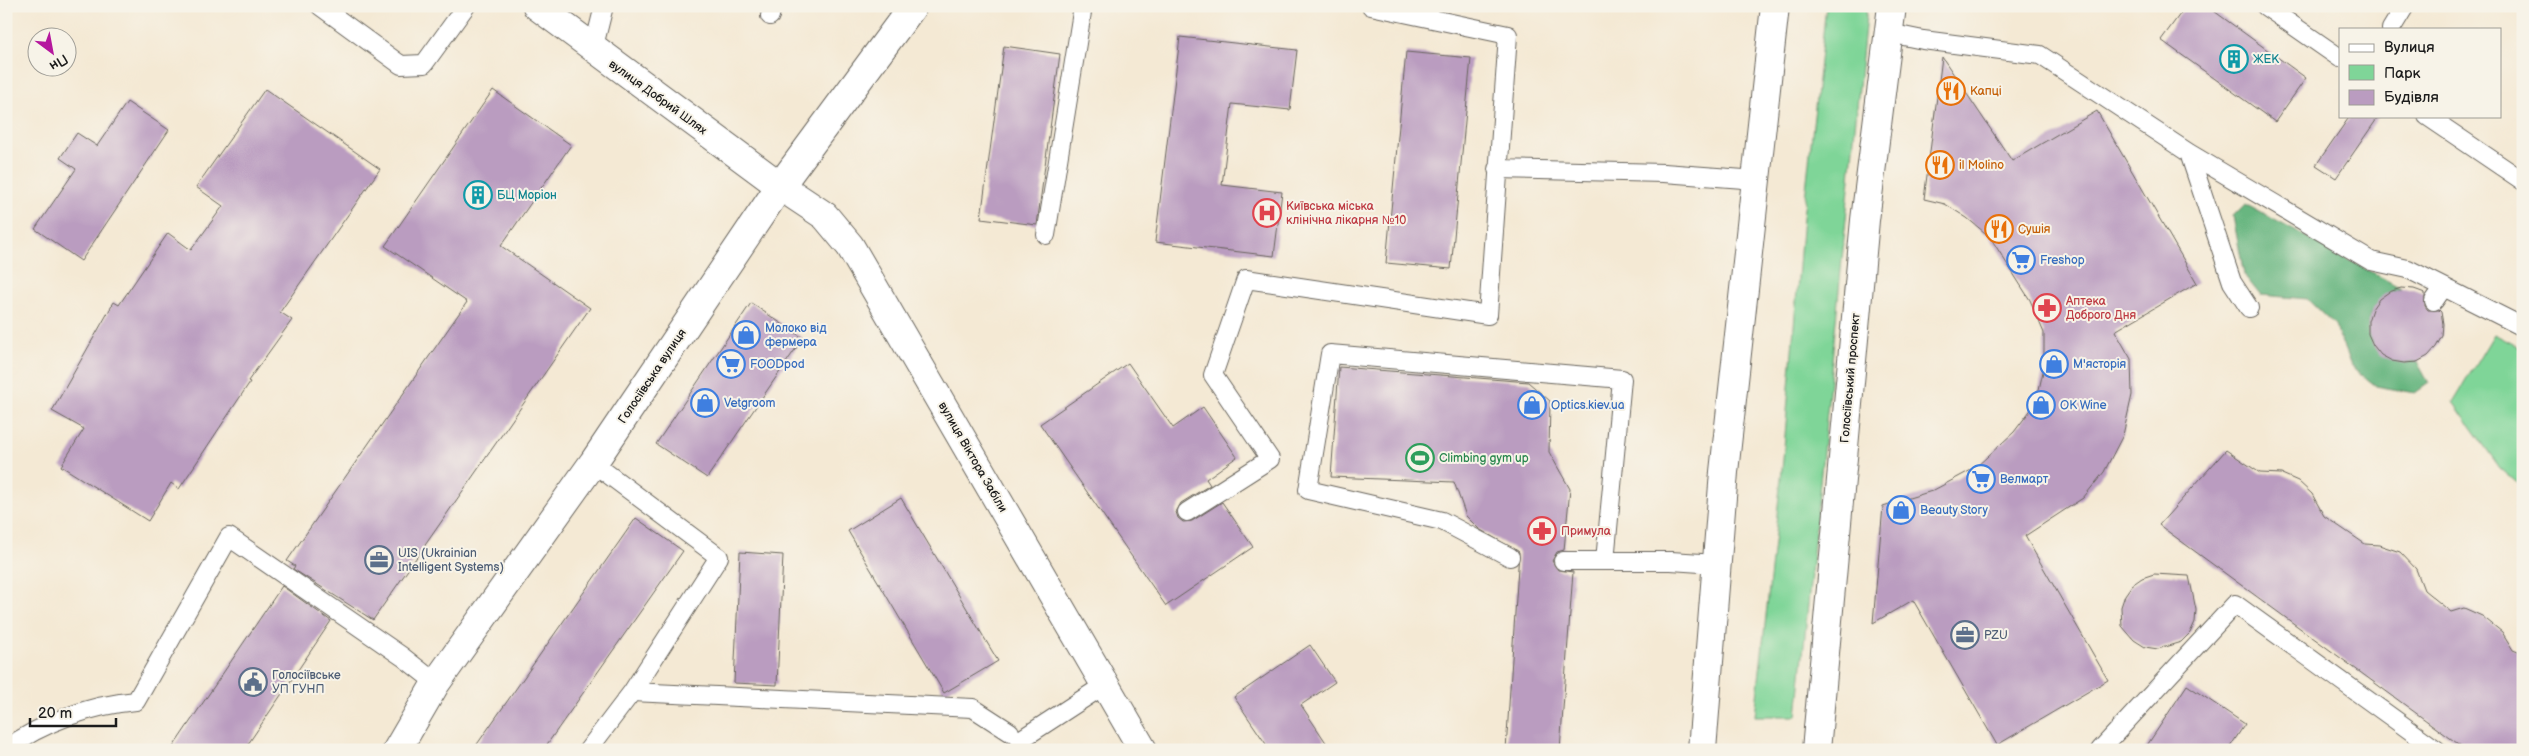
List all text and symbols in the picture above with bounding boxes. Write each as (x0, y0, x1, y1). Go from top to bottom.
north arrow (28, 28, 78, 78)
legend (2339, 28, 2502, 118)
text: Вулиця (2384, 38, 2435, 57)
building icon: ЖЕК (2219, 44, 2249, 74)
text: Пн (46, 50, 71, 75)
place label: ЖЕК (2253, 52, 2279, 67)
street label: вулиця Добрий Шлях (606, 57, 710, 138)
text: Парк (2384, 64, 2421, 83)
restaurant icon: Капці (1936, 76, 1966, 106)
place label: Капці (1970, 84, 2002, 99)
text: Будівля (2384, 88, 2439, 107)
restaurant icon: il Molino (1925, 150, 1955, 180)
place label: il Molino (1959, 158, 2004, 173)
building icon: БЦ Моріон (463, 180, 493, 210)
place label: БЦ Моріон (497, 188, 557, 203)
hospital icon: Київська міська клінічна лікарня №10 (1252, 198, 1282, 228)
place label: Київська міська клінічна лікарня №10 (1286, 199, 1406, 228)
restaurant icon: Сушія (1984, 214, 2014, 244)
place label: Сушія (2018, 222, 2051, 237)
supermarket icon: Freshop (2006, 245, 2036, 275)
place label: Freshop (2040, 253, 2085, 268)
pharmacy icon: Аптека Доброго Дня (2032, 293, 2062, 323)
place label: Аптека Доброго Дня (2065, 294, 2137, 323)
street label: Голосіївський проспект (1837, 312, 1864, 444)
shop icon: Молоко від фермера (731, 320, 761, 350)
place label: Молоко від фермера (765, 321, 827, 350)
street label: Голосіївська вулиця (615, 326, 690, 427)
supermarket icon: FOODpod (716, 349, 746, 379)
shop icon: М'ясторія (2039, 349, 2069, 379)
place label: FOODpod (750, 357, 805, 372)
place label: М'ясторія (2073, 357, 2127, 372)
shop icon: Vetgroom (690, 388, 720, 418)
shop icon: Optics.kiev.ua (1517, 390, 1547, 420)
shop icon: OK Wine (2026, 390, 2056, 420)
place label: Vetgroom (724, 396, 776, 411)
place label: Optics.kiev.ua (1551, 398, 1625, 413)
place label: OK Wine (2060, 398, 2107, 413)
street label: вулиця Віктора Забіли (935, 399, 1010, 515)
sports icon: Climbing gym up (1405, 443, 1435, 473)
place label: Climbing gym up (1439, 451, 1529, 466)
supermarket icon: Велмарт (1966, 464, 1996, 494)
place label: Велмарт (2000, 472, 2049, 487)
shop icon: Beauty Story (1886, 495, 1916, 525)
place label: Beauty Story (1920, 503, 1988, 518)
pharmacy icon: Примула (1527, 516, 1557, 546)
place label: Примула (1561, 524, 1611, 539)
office icon: UIS (Ukrainian Intelligent Systems) (364, 545, 394, 575)
place label: UIS (Ukrainian Intelligent Systems) (398, 546, 504, 575)
office icon: PZU (1950, 620, 1980, 650)
place label: PZU (1984, 628, 2008, 643)
public building icon: Голосіївське УП ГУНП (238, 667, 268, 697)
place label: Голосіївське УП ГУНП (272, 668, 341, 697)
scale bar (30, 696, 116, 728)
text: 20 m (38, 704, 72, 723)

